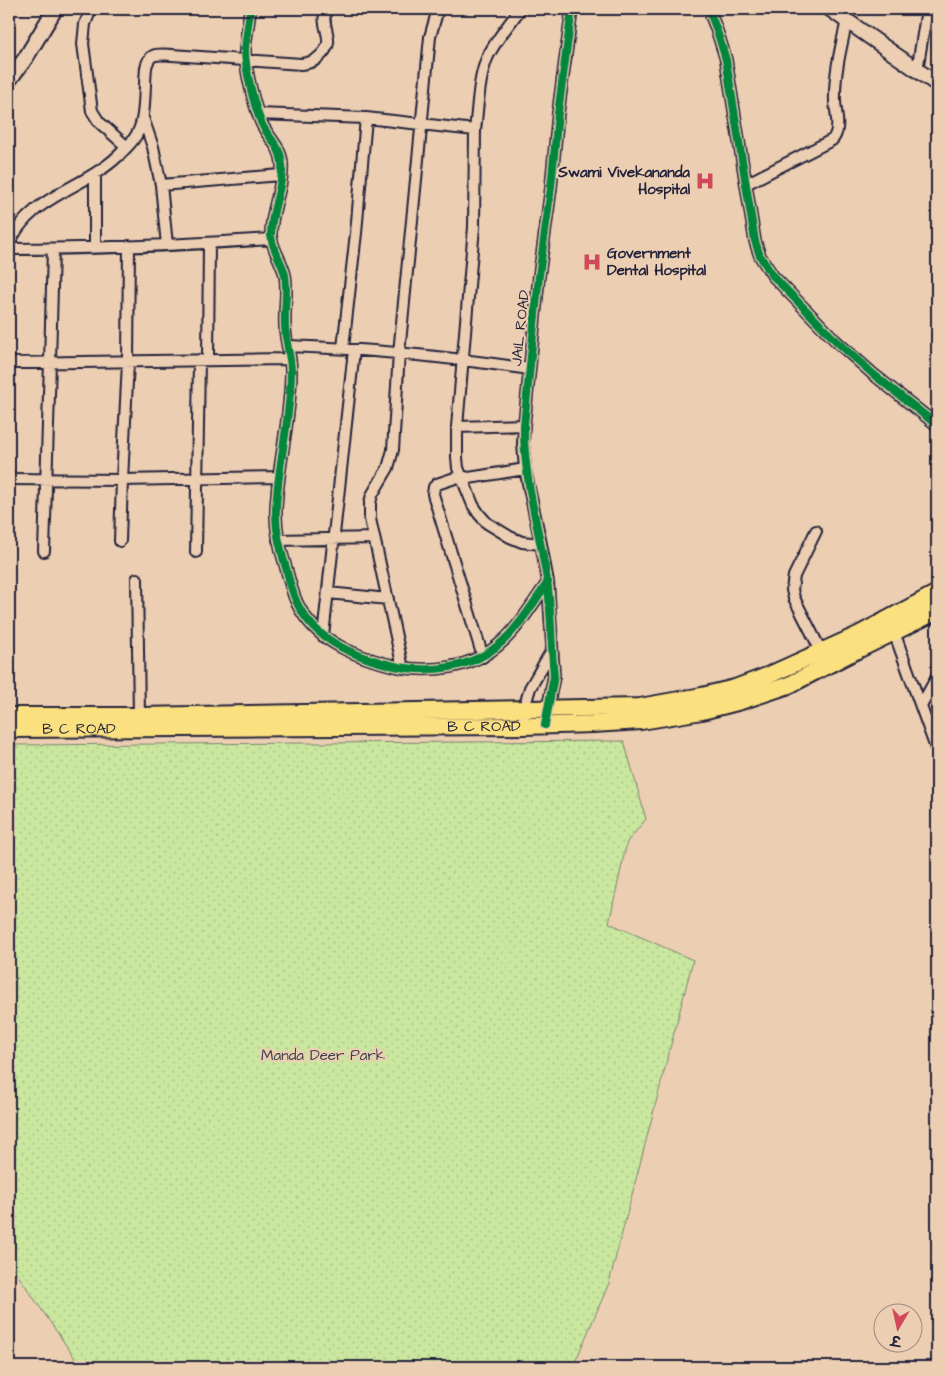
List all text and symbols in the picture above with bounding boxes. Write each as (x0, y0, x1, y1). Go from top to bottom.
place label: Swami Vivekananda Hospital (557, 162, 691, 200)
hospital icon: Swami Vivekananda Hospital (694, 170, 716, 192)
place label: Government Dental Hospital (607, 243, 707, 281)
hospital icon: Government Dental Hospital (581, 251, 603, 273)
street label: JAIL ROAD (506, 289, 535, 367)
street label: B C ROAD (447, 716, 521, 737)
street label: B C ROAD (42, 718, 116, 740)
park label: Manda Deer Park (261, 1045, 385, 1066)
north arrow (874, 1304, 924, 1354)
text: उ (888, 1329, 904, 1351)

